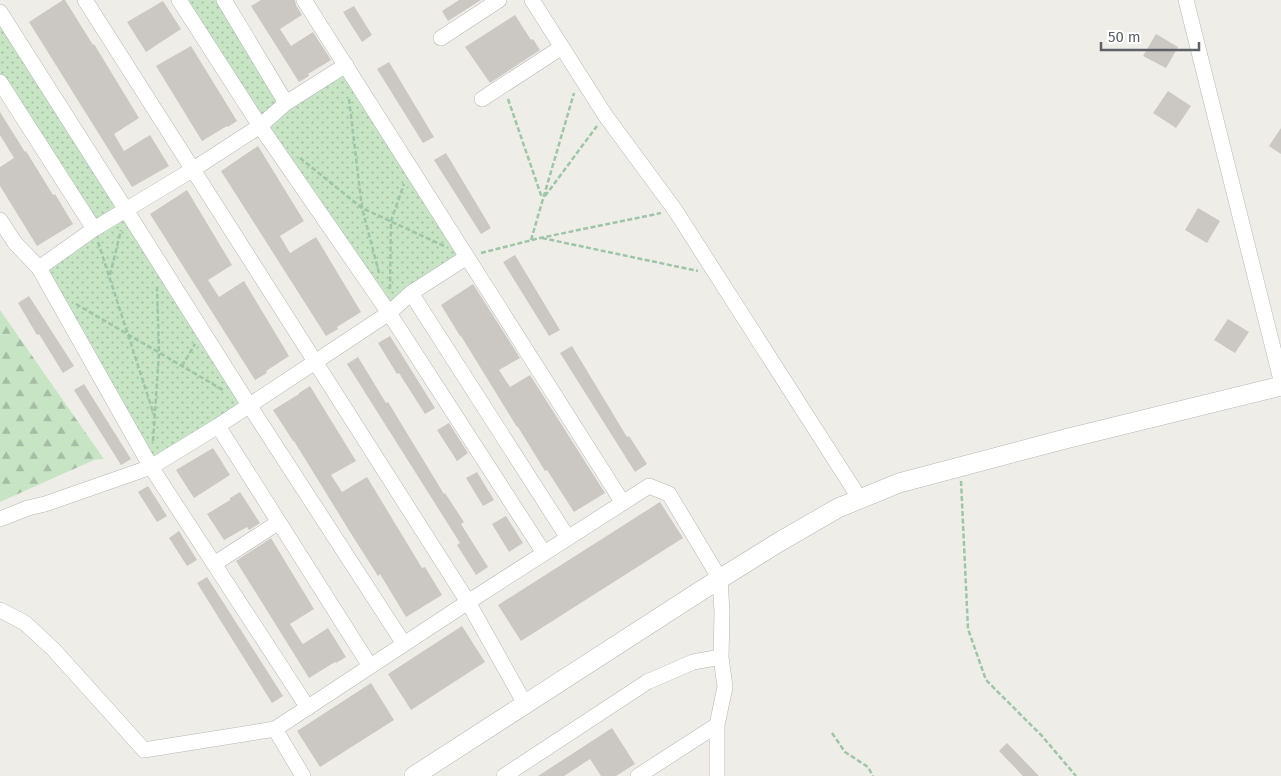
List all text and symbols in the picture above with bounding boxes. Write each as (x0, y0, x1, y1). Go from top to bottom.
scale bar (1101, 20, 1198, 52)
text: 50 m (1108, 28, 1141, 46)

